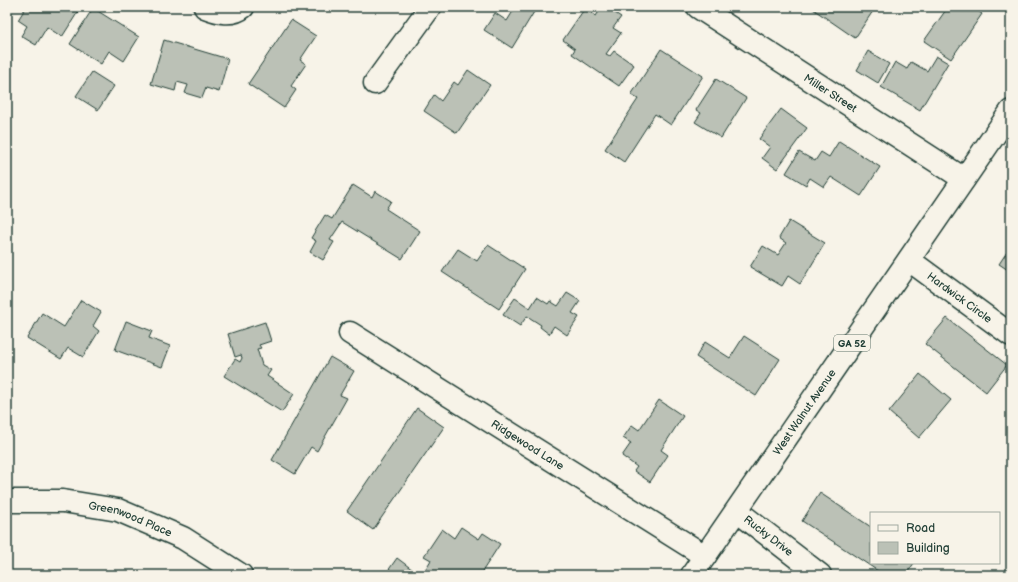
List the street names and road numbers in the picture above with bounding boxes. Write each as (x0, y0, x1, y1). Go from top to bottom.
street label: Miller Street (801, 71, 860, 115)
street label: Hardwick Circle (925, 270, 995, 326)
road number: GA 52 (834, 335, 870, 351)
street label: West Walnut Avenue (771, 366, 839, 457)
street label: Ridgewood Lane (489, 417, 567, 473)
street label: Greenwood Place (87, 499, 174, 540)
street label: Rucky Drive (741, 513, 796, 559)

